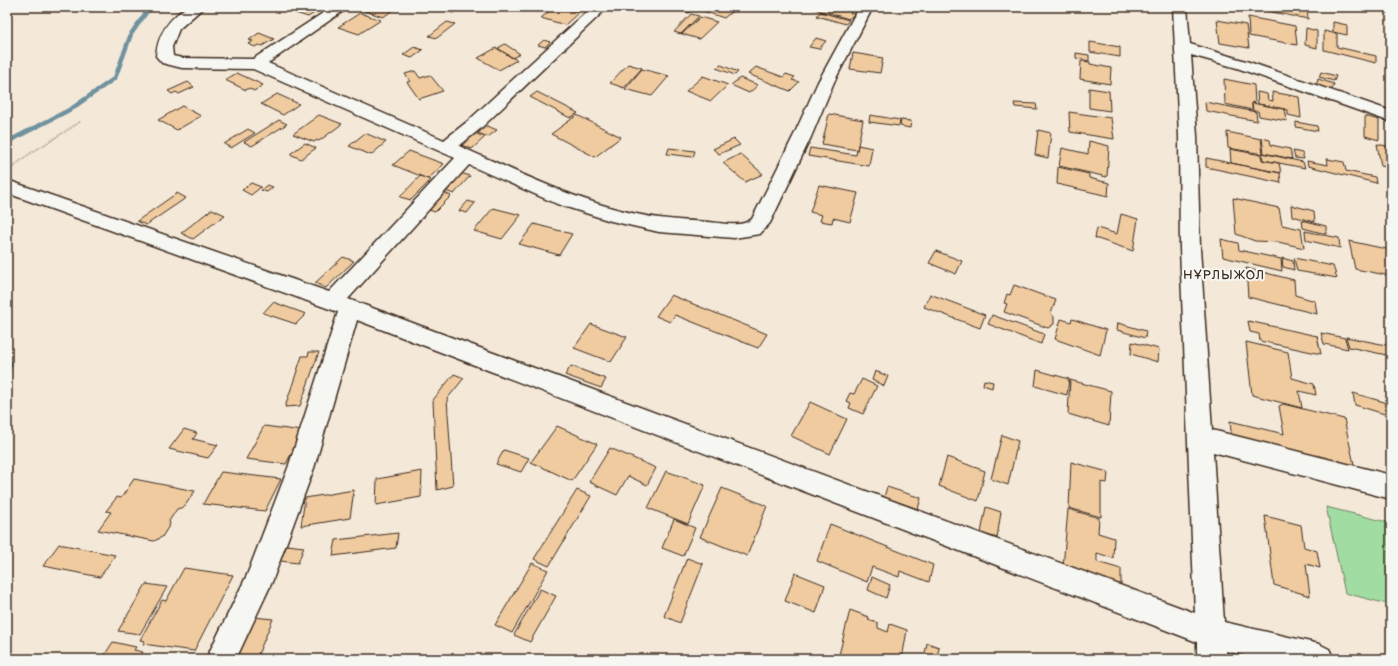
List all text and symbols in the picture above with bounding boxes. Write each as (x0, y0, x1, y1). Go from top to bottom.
district label: НҰРЛЫЖОЛ (1183, 267, 1265, 283)

